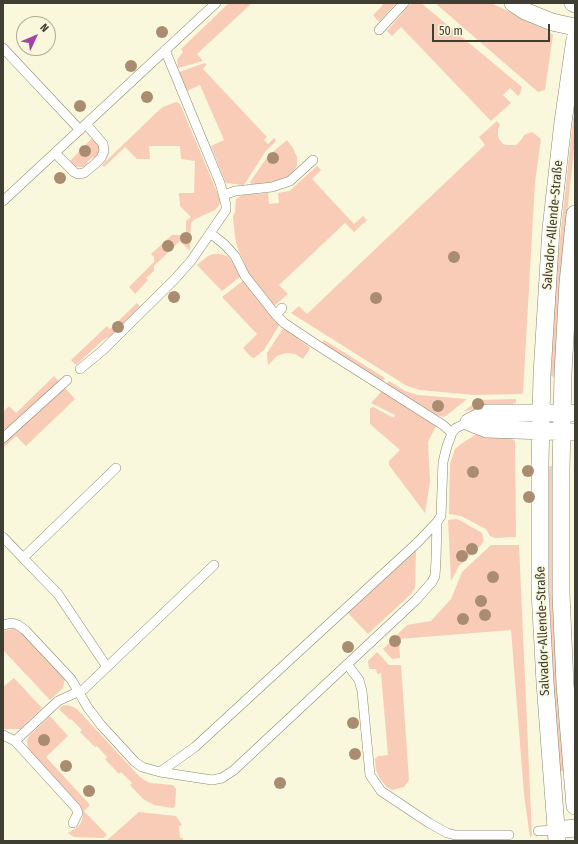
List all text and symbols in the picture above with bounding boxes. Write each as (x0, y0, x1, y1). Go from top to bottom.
north arrow (16, 16, 56, 56)
scale bar (434, 16, 552, 42)
text: N (37, 21, 51, 35)
text: 50 m (439, 24, 463, 38)
street label: Salvador-Allende-Straße (540, 160, 566, 290)
street label: Salvador-Allende-Straße (533, 566, 553, 696)

